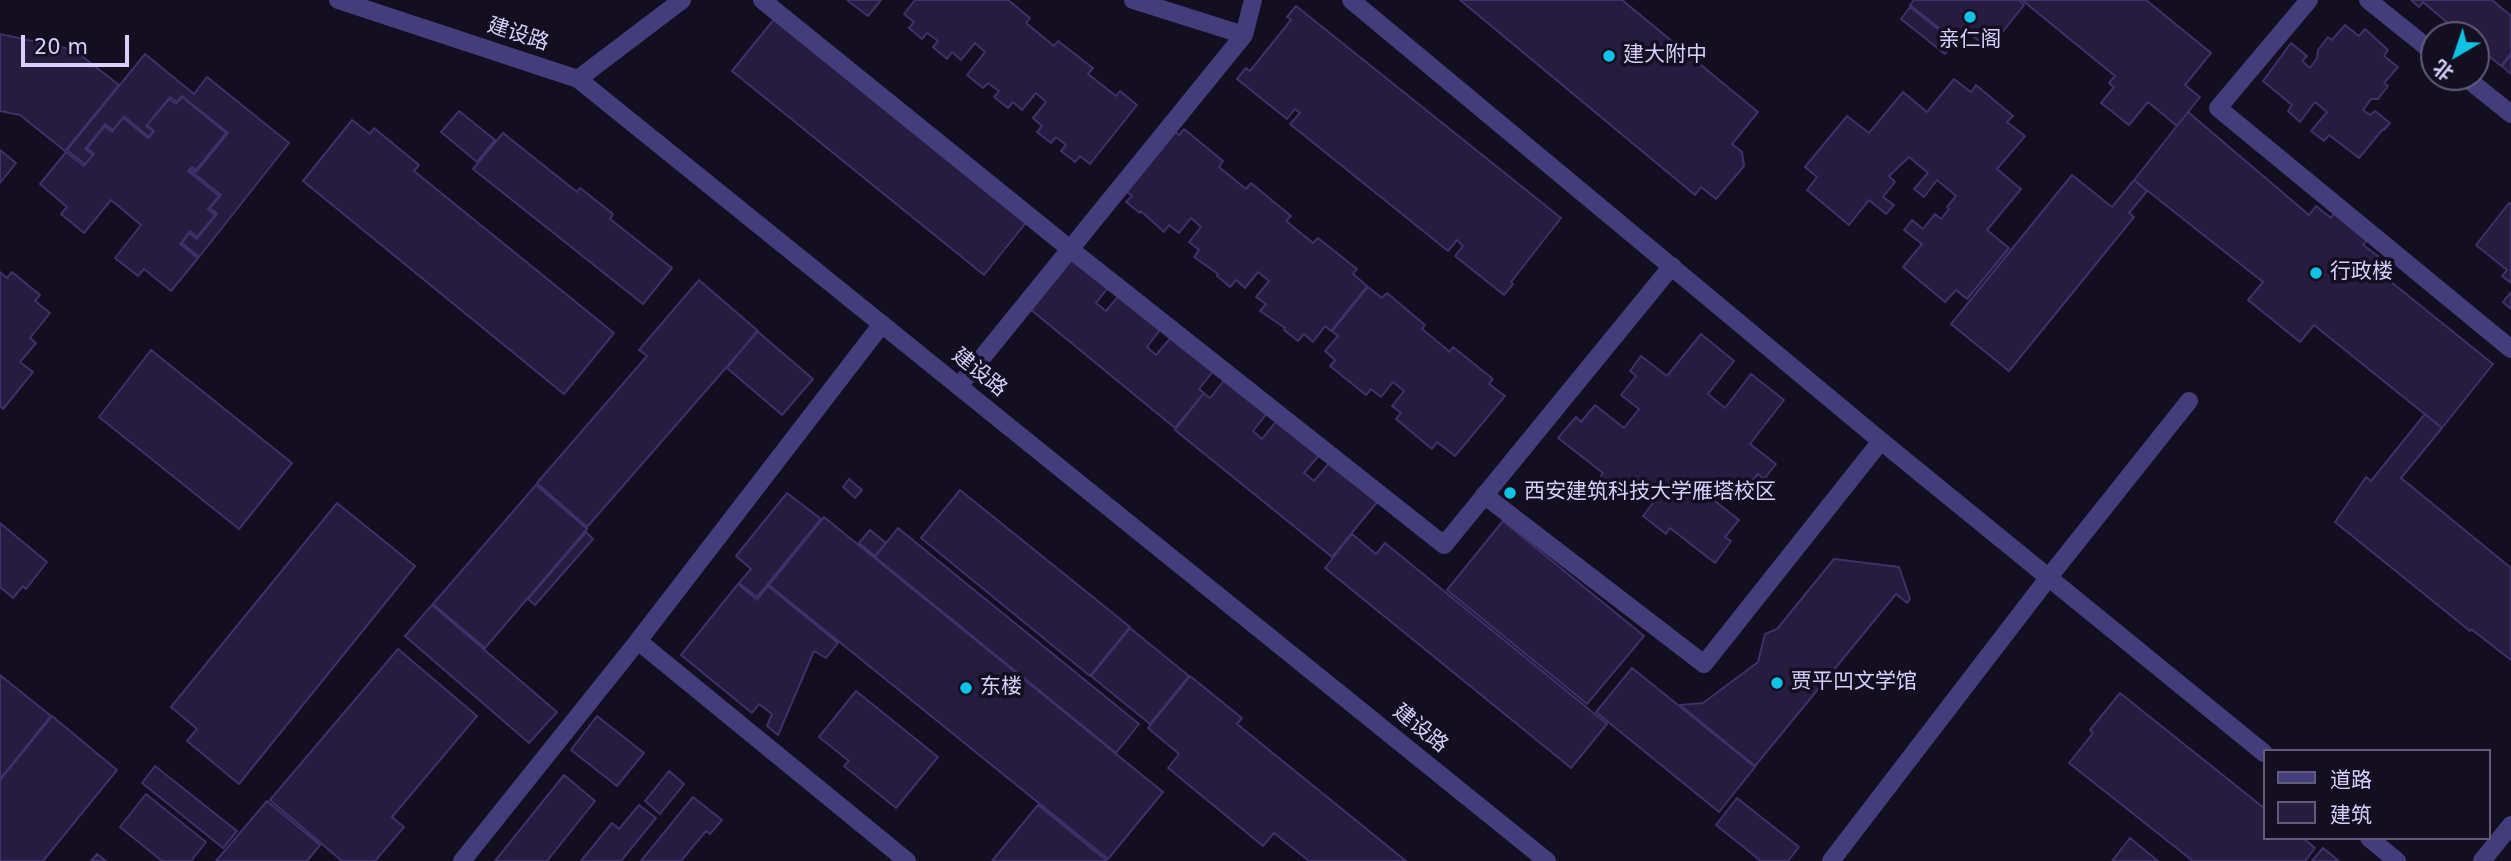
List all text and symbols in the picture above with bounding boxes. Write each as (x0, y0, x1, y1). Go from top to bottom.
marker: 亲仁阁 (1962, 9, 1978, 25)
street label: 建设路 (484, 13, 552, 57)
scale bar (24, 21, 133, 65)
north arrow (2420, 21, 2490, 91)
place label: 亲仁阁 (1939, 28, 2001, 54)
text: 20 m (34, 35, 88, 59)
place label: 建大附中 (1623, 43, 1707, 69)
marker: 建大附中 (1601, 48, 1617, 64)
text: 北 (2429, 56, 2457, 85)
place label: 行政楼 (2330, 260, 2393, 286)
marker: 行政楼 (2308, 265, 2324, 281)
street label: 建设路 (947, 343, 1011, 403)
place label: 西安建筑科技大学雁塔校区 (1524, 480, 1776, 506)
marker: 西安建筑科技大学雁塔校区 (1502, 485, 1518, 501)
place label: 贾平凹文学馆 (1791, 670, 1917, 696)
place label: 东楼 (980, 675, 1022, 701)
marker: 贾平凹文学馆 (1769, 675, 1785, 691)
marker: 东楼 (958, 680, 974, 696)
street label: 建设路 (1388, 699, 1452, 759)
legend (2262, 749, 2490, 840)
text: 道路 (2330, 768, 2372, 792)
text: 建筑 (2330, 803, 2372, 827)

